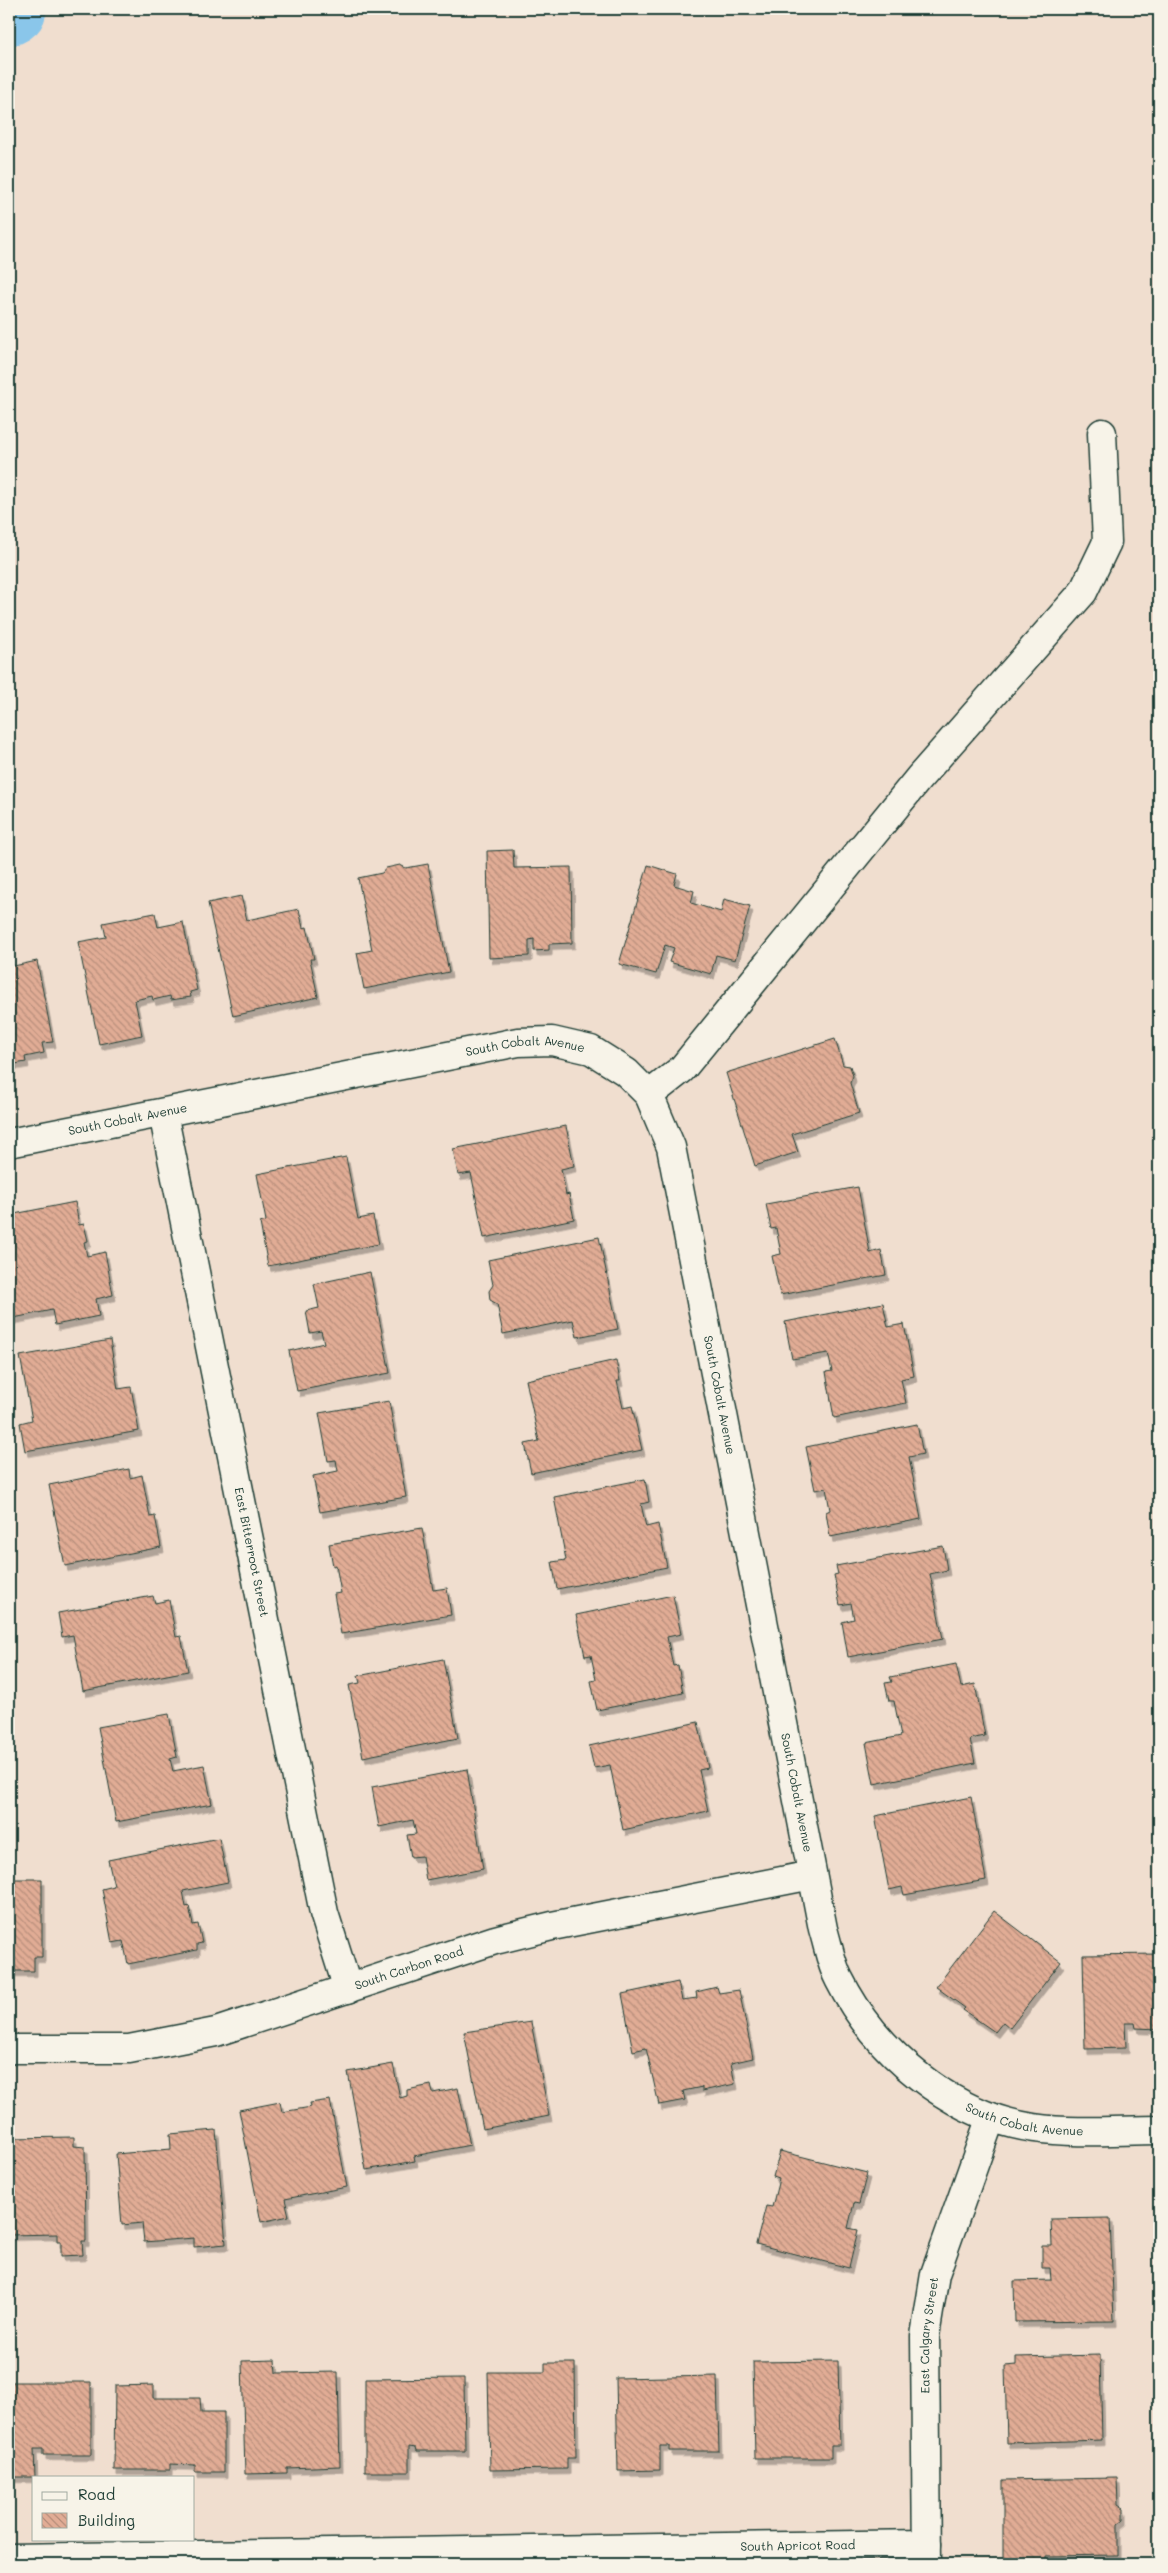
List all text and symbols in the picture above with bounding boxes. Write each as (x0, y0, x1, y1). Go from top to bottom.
street label: South Cobalt Avenue (464, 1032, 587, 1059)
street label: South Cobalt Avenue (67, 1099, 188, 1138)
street label: South Cobalt Avenue (701, 1334, 740, 1456)
street label: East Bitterroot Street (231, 1486, 273, 1618)
street label: South Cobalt Avenue (778, 1732, 817, 1853)
street label: South Carbon Road (352, 1942, 466, 1993)
street label: South Cobalt Avenue (963, 2098, 1084, 2138)
street label: East Calgary Street (916, 2276, 941, 2394)
legend (32, 2476, 195, 2540)
text: Road (78, 2484, 115, 2504)
text: Building (78, 2510, 135, 2530)
street label: South Apricot Road (740, 2536, 856, 2554)

